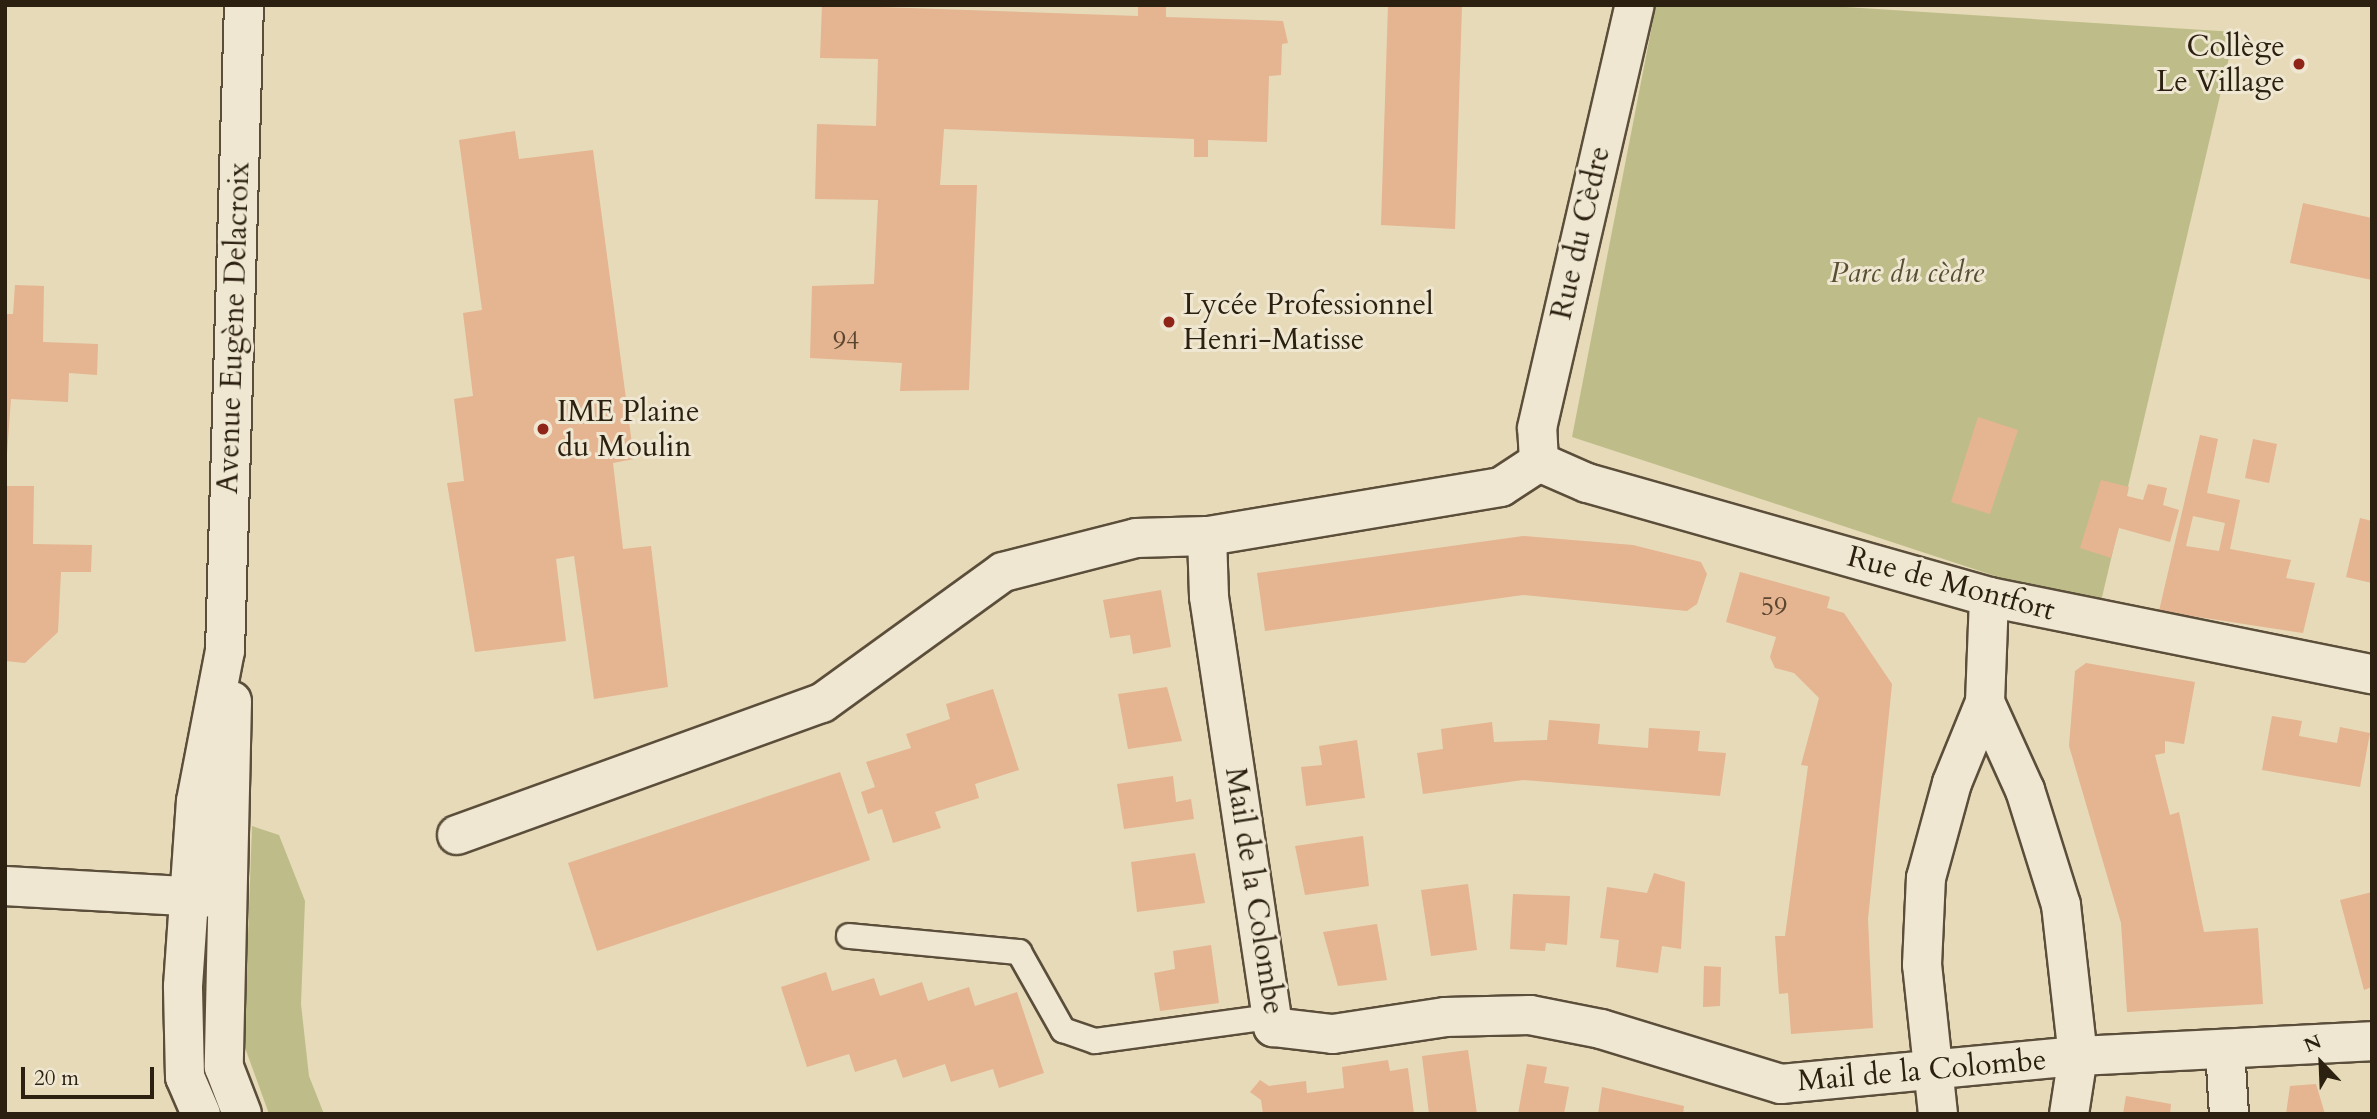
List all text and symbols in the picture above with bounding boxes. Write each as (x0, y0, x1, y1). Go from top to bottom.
place label: Collège Le Village (2156, 29, 2285, 100)
marker: Collège Le Village (2291, 56, 2307, 72)
street label: Rue du Cèdre (1544, 143, 1618, 323)
street label: Avenue Eugène Delacroix (210, 161, 258, 495)
park label: Parc du cèdre (1830, 255, 1984, 291)
place label: Lycée Professionnel Henri-Matisse (1183, 287, 1434, 358)
marker: Lycée Professionnel Henri-Matisse (1161, 314, 1177, 330)
house number: 94 (833, 325, 859, 357)
place label: IME Plaine du Moulin (557, 394, 700, 464)
marker: IME Plaine du Moulin (535, 421, 551, 437)
street label: Rue de Montfort (1843, 539, 2059, 629)
house number: 59 (1761, 591, 1787, 623)
street label: Mail de la Colombe (1217, 765, 1291, 1017)
north arrow (2286, 1028, 2356, 1098)
text: N (2300, 1028, 2325, 1059)
street label: Mail de la Colombe (1796, 1042, 2048, 1100)
scale bar (24, 1052, 158, 1096)
text: 20 m (34, 1064, 79, 1093)

